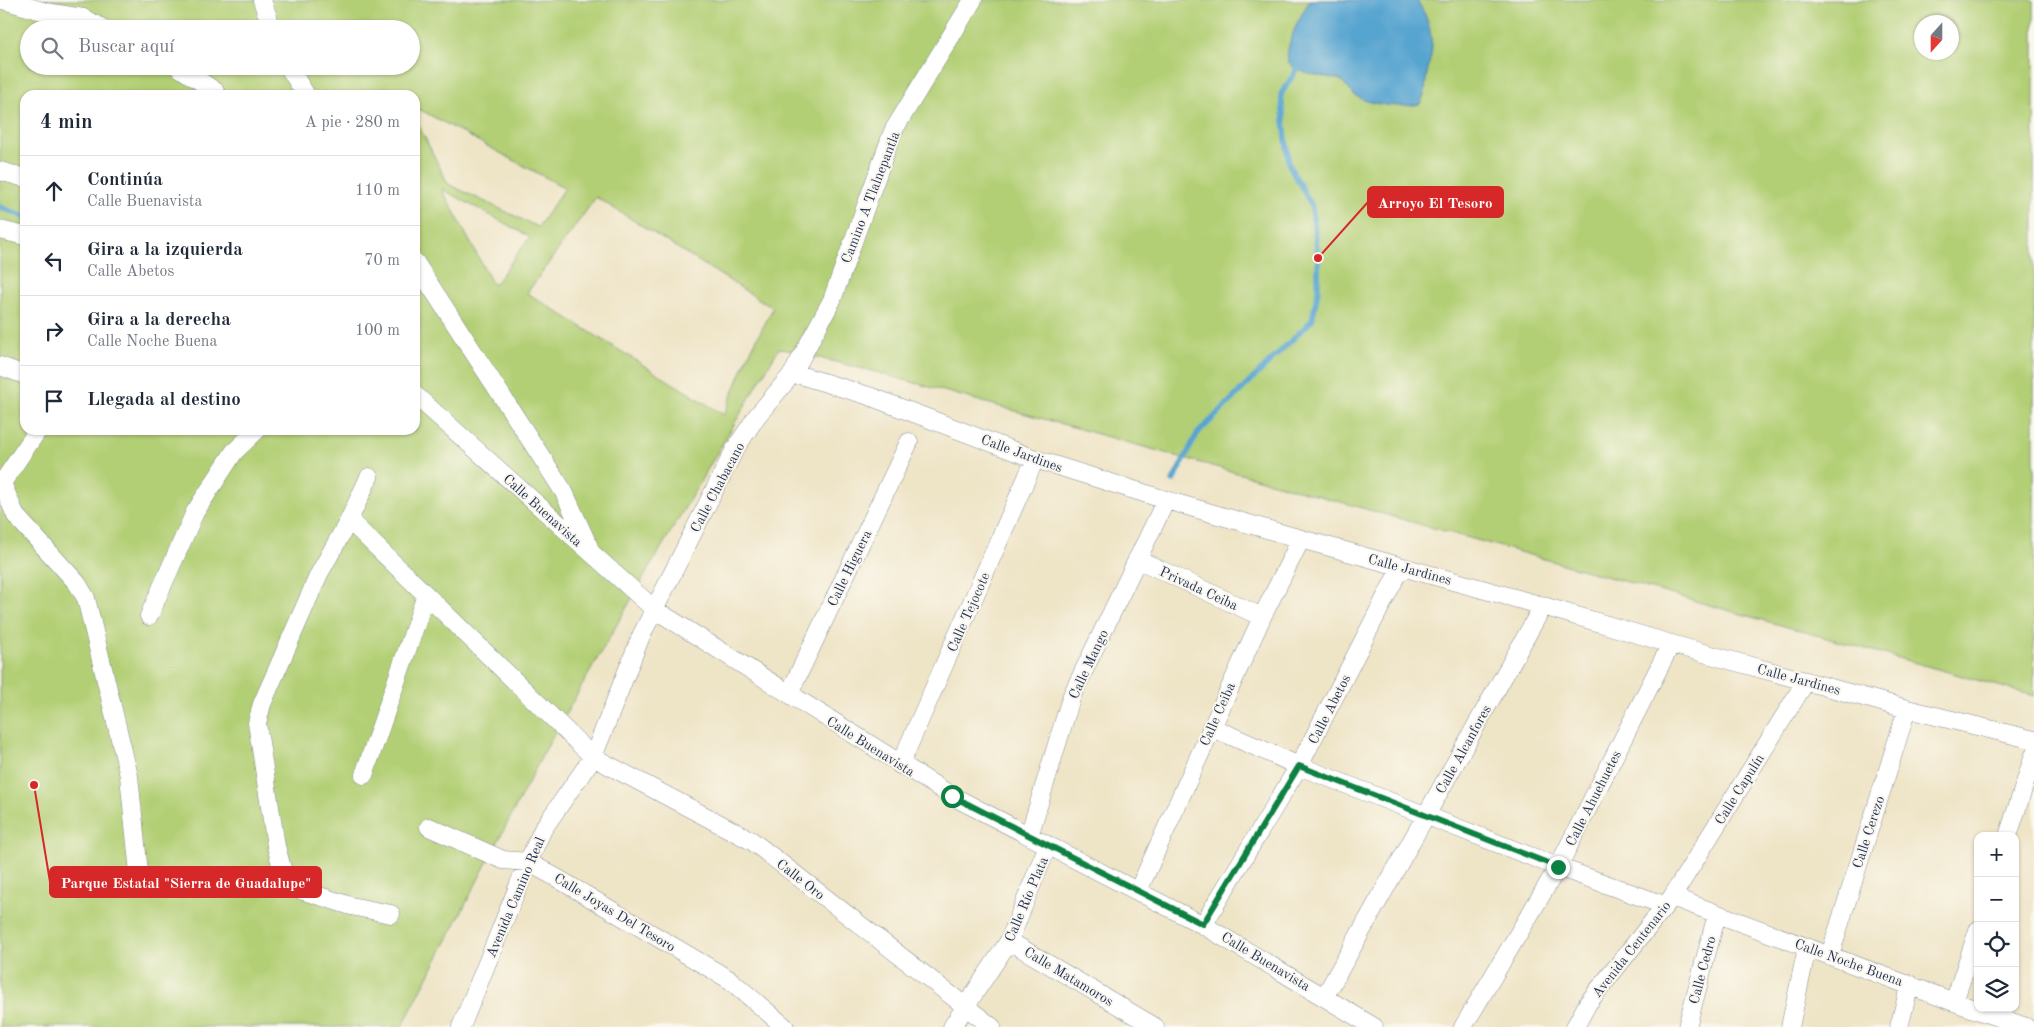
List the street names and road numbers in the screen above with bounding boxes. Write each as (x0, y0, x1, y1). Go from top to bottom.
street label: Camino A Tlalnepantla (839, 129, 903, 265)
street label: Calle Jardines (979, 433, 1064, 475)
street label: Calle Chabacano (688, 440, 747, 535)
street label: Calle Buenavista (500, 472, 585, 550)
street label: Calle Higuera (825, 528, 874, 609)
street label: Calle Jardines (1367, 552, 1453, 588)
street label: Privada Ceiba (1157, 565, 1240, 613)
street label: Calle Tejocote (945, 570, 993, 654)
street label: Calle Mango (1067, 627, 1111, 701)
street label: Calle Jardines (1756, 662, 1842, 698)
street label: Calle Abetos (1306, 672, 1353, 747)
street label: Calle Ceiba (1198, 680, 1238, 748)
street label: Calle Alcanfores (1434, 703, 1494, 796)
street label: Calle Buenavista (824, 714, 917, 780)
street label: Calle Ahuehuetes (1564, 748, 1624, 849)
street label: Calle Capulín (1713, 751, 1767, 827)
street label: Calle Cerezo (1851, 794, 1887, 870)
street label: Avenida Camino Real (484, 835, 548, 960)
street label: Calle Río Plata (1003, 855, 1051, 944)
street label: Calle Oro (774, 857, 827, 903)
street label: Calle Joyas Del Tesoro (551, 871, 678, 955)
street label: Avenida Centenario (1590, 899, 1674, 1000)
street label: Calle Buenavista (1219, 930, 1312, 994)
street label: Calle Cedro (1687, 935, 1719, 1006)
street label: Calle Noche Buena (1793, 937, 1905, 989)
street label: Calle Matamoros (1021, 945, 1116, 1009)

